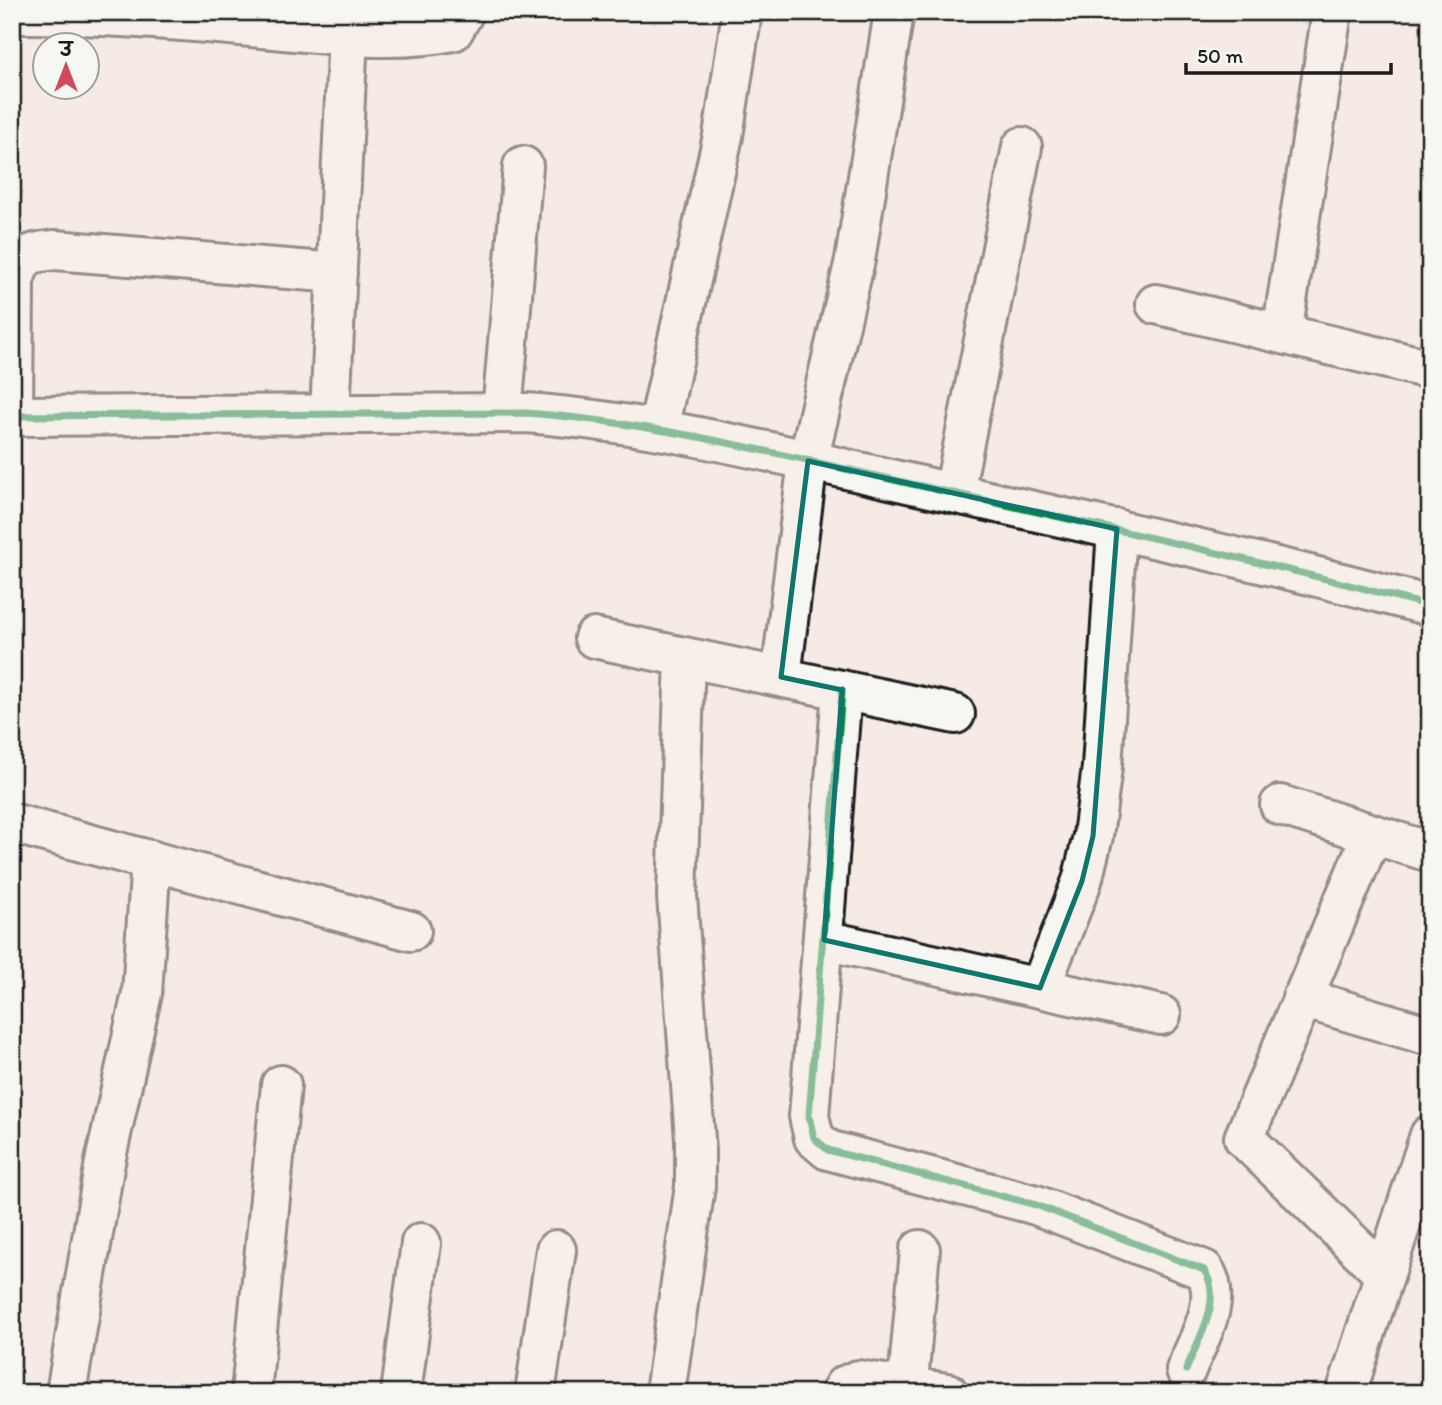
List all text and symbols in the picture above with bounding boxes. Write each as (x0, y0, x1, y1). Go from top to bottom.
north arrow (32, 32, 102, 102)
scale bar (1186, 32, 1391, 76)
text: उ (58, 38, 75, 61)
text: 50 m (1197, 43, 1244, 68)

